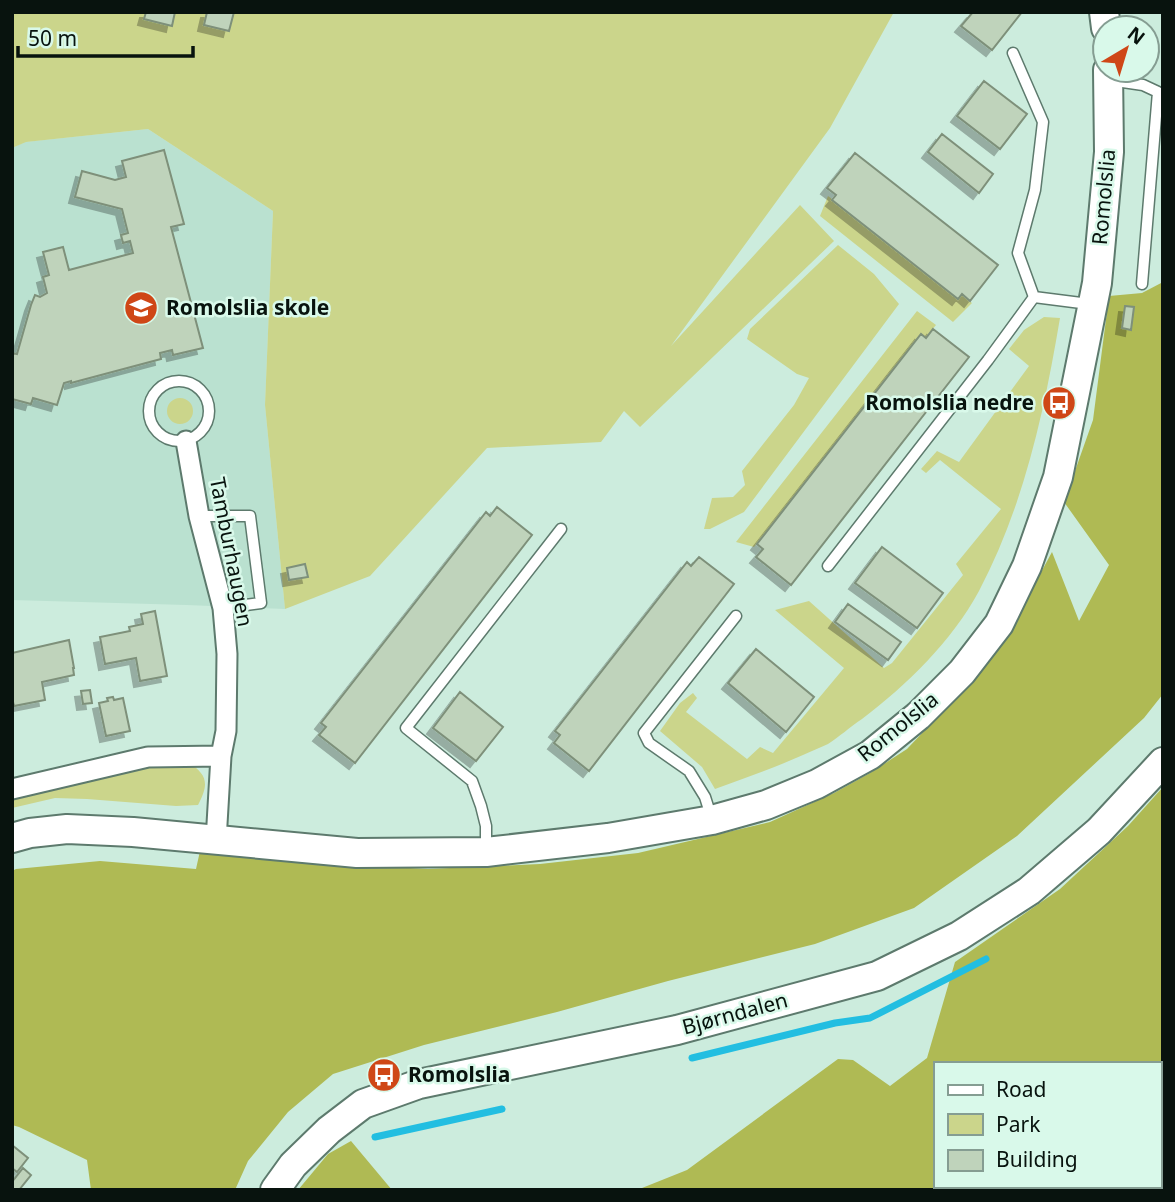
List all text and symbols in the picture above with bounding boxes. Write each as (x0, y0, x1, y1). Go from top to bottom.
scale bar (18, 14, 192, 58)
north arrow (1091, 14, 1161, 84)
text: N (1122, 21, 1151, 51)
text: 50 m (28, 24, 77, 52)
street label: Romolslia (1085, 148, 1121, 246)
school or university icon: Romolslia skole (122, 289, 160, 327)
place label: Romolslia skole (166, 293, 329, 321)
bus stop icon: Romolslia nedre (1040, 384, 1078, 422)
place label: Romolslia nedre (865, 388, 1034, 416)
street label: Tamburhaugen (204, 475, 260, 629)
street label: Romolslia (851, 685, 944, 767)
street label: Bjørndalen (679, 985, 791, 1041)
bus stop icon: Romolslia (365, 1056, 403, 1094)
place label: Romolslia (408, 1060, 510, 1088)
legend (934, 1062, 1161, 1188)
text: Road (996, 1075, 1046, 1103)
text: Park (996, 1110, 1041, 1138)
text: Building (996, 1145, 1078, 1173)

